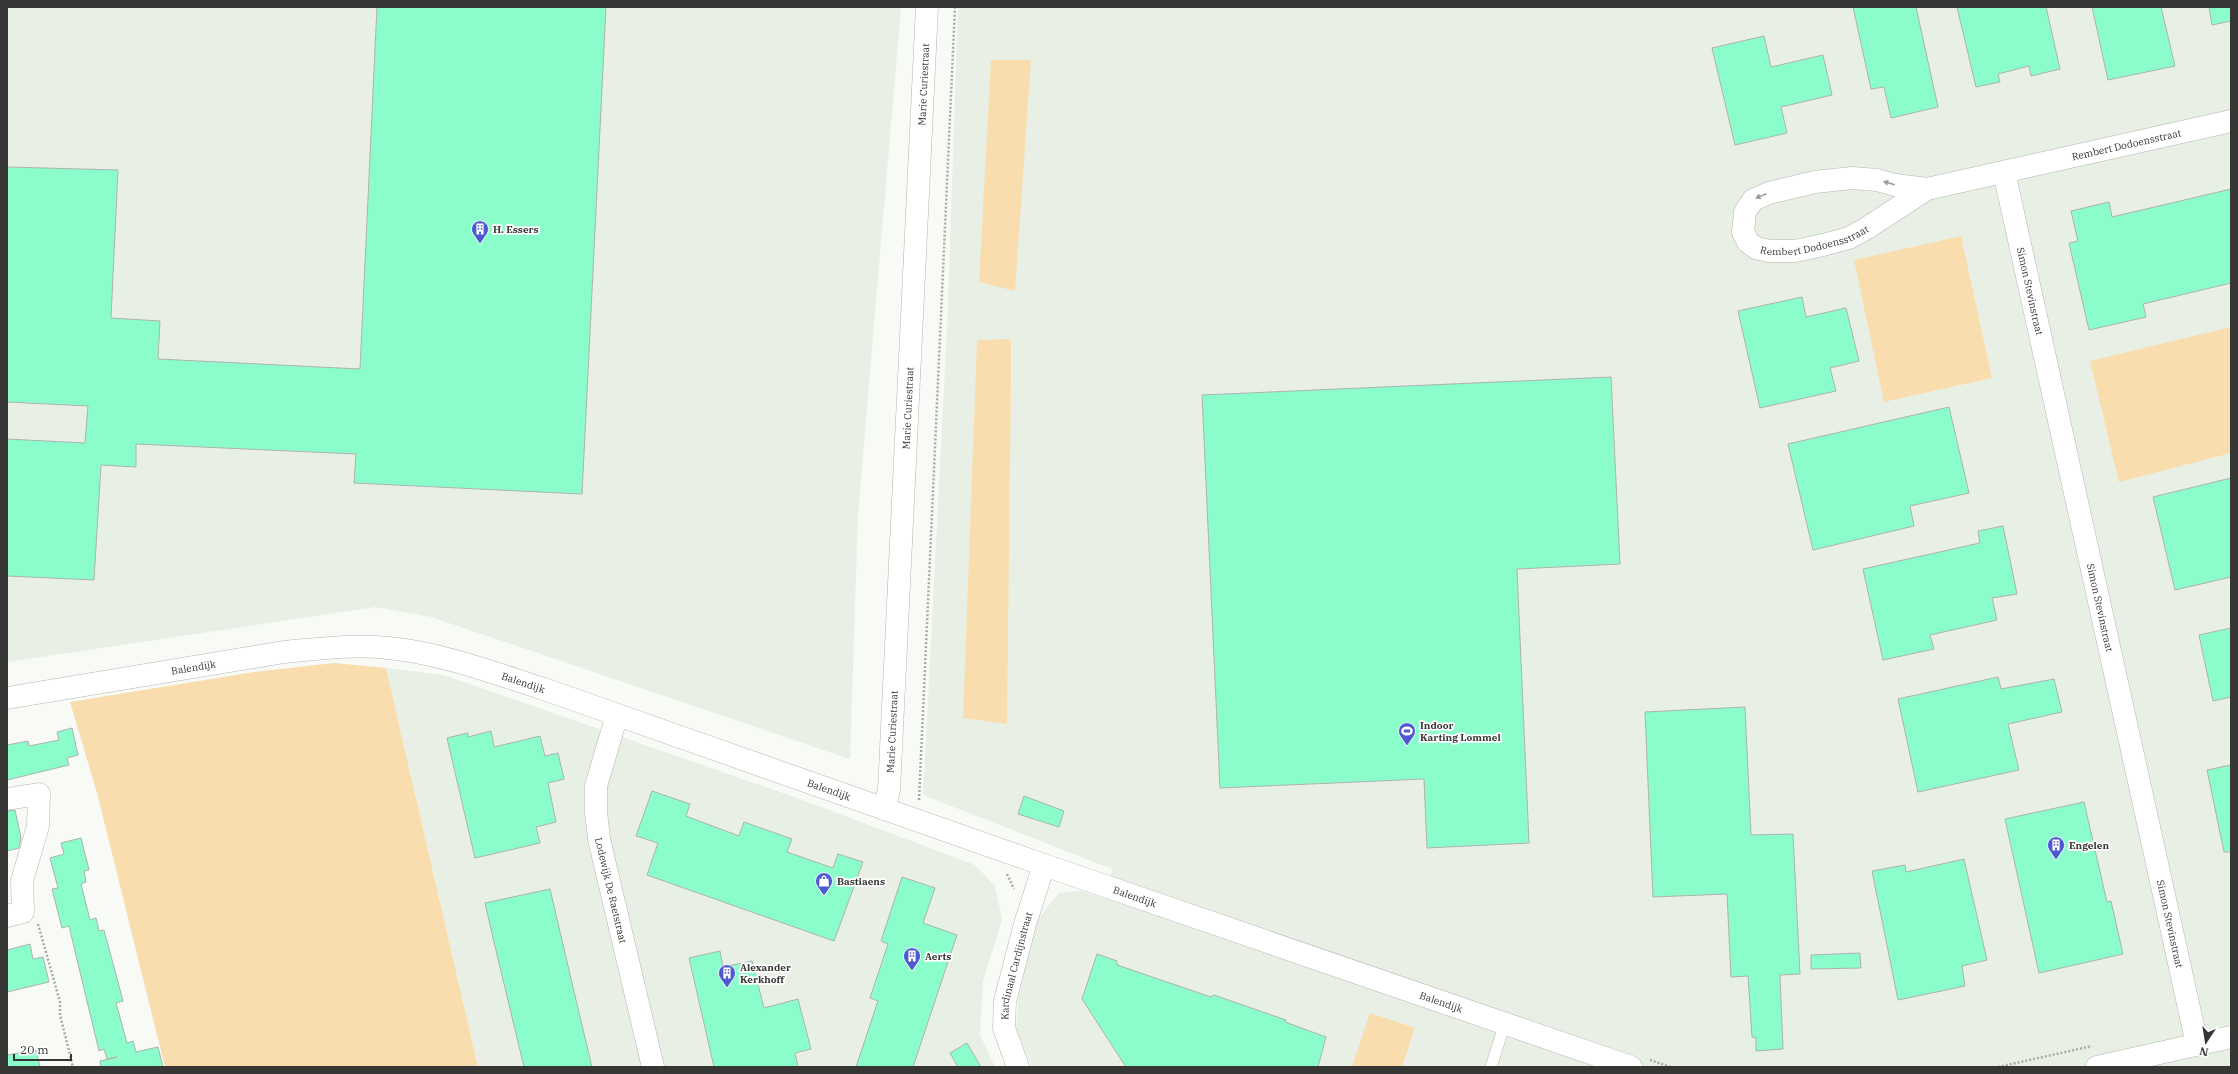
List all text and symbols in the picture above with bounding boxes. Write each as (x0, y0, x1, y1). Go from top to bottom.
street label: Marie Curiestraat (915, 43, 932, 126)
street label: Rembert Dodoensstraat (2070, 126, 2183, 163)
one-way arrow (1882, 180, 1895, 186)
one-way arrow (1755, 194, 1767, 200)
building icon: H. Essers (470, 219, 490, 244)
street label: Rembert Dodoensstraat (1759, 222, 1871, 258)
place label: H. Essers (493, 223, 539, 236)
street label: Simon Stevinstraat (2014, 246, 2046, 337)
street label: Marie Curiestraat (900, 366, 917, 450)
street label: Simon Stevinstraat (2084, 562, 2116, 653)
street label: Balendijk (170, 657, 217, 678)
street label: Balendijk (500, 670, 547, 696)
street label: Marie Curiestraat (884, 690, 901, 773)
place label: Indoor Karting Lommel (1420, 719, 1501, 744)
sports icon: Indoor Karting Lommel (1397, 721, 1417, 746)
street label: Balendijk (806, 776, 853, 804)
building icon: Engelen (2046, 835, 2066, 860)
street label: Lodewijk De Raetstraat (592, 836, 630, 945)
place label: Engelen (2069, 839, 2109, 852)
shop icon: Bastiaens (814, 871, 834, 896)
place label: Bastiaens (837, 875, 885, 888)
street label: Simon Stevinstraat (2154, 879, 2186, 970)
street label: Balendijk (1111, 883, 1158, 910)
street label: Kardinaal Cardijnstraat (998, 910, 1036, 1020)
building icon: Aerts (902, 946, 922, 971)
place label: Aerts (925, 950, 951, 963)
place label: Alexander Kerkhoff (740, 961, 791, 986)
building icon: Alexander Kerkhoff (717, 963, 737, 988)
street label: Balendijk (1418, 989, 1465, 1016)
north arrow (2186, 1022, 2226, 1062)
scale bar (14, 1036, 71, 1062)
text: 20 m (20, 1042, 49, 1057)
text: N (2198, 1044, 2210, 1060)

